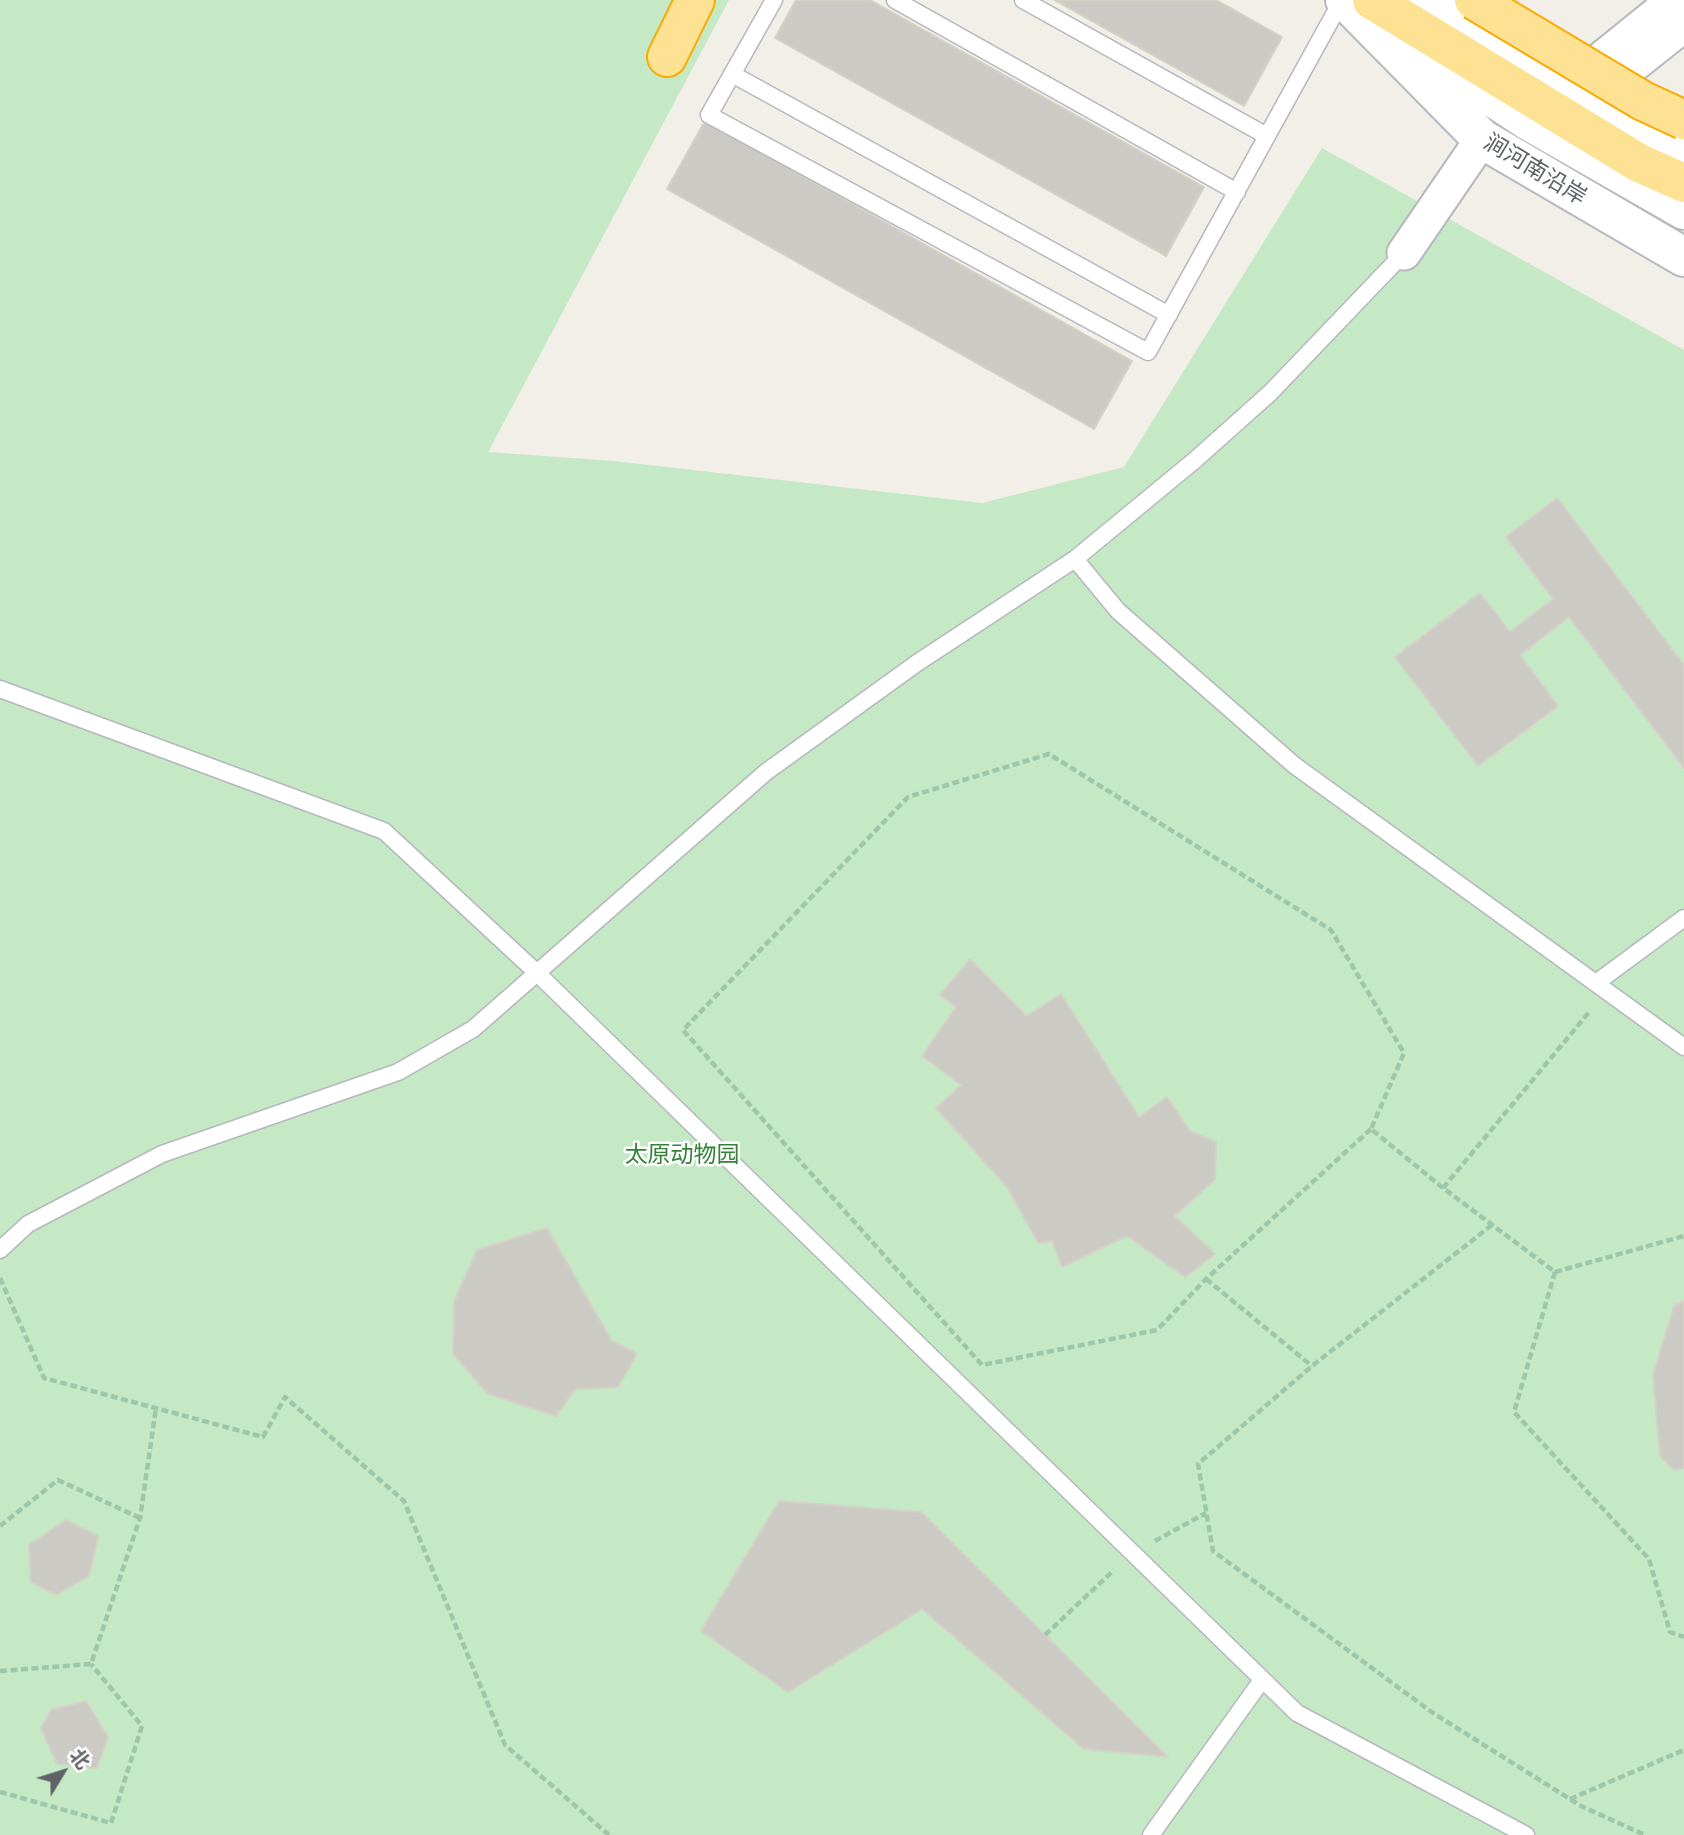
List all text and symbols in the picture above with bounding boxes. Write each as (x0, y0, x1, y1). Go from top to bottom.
street label: 涧河南沿岸 (1479, 129, 1591, 211)
park label: 太原动物园 (625, 1141, 739, 1169)
north arrow (28, 1737, 98, 1807)
text: 北 (65, 1744, 95, 1773)

